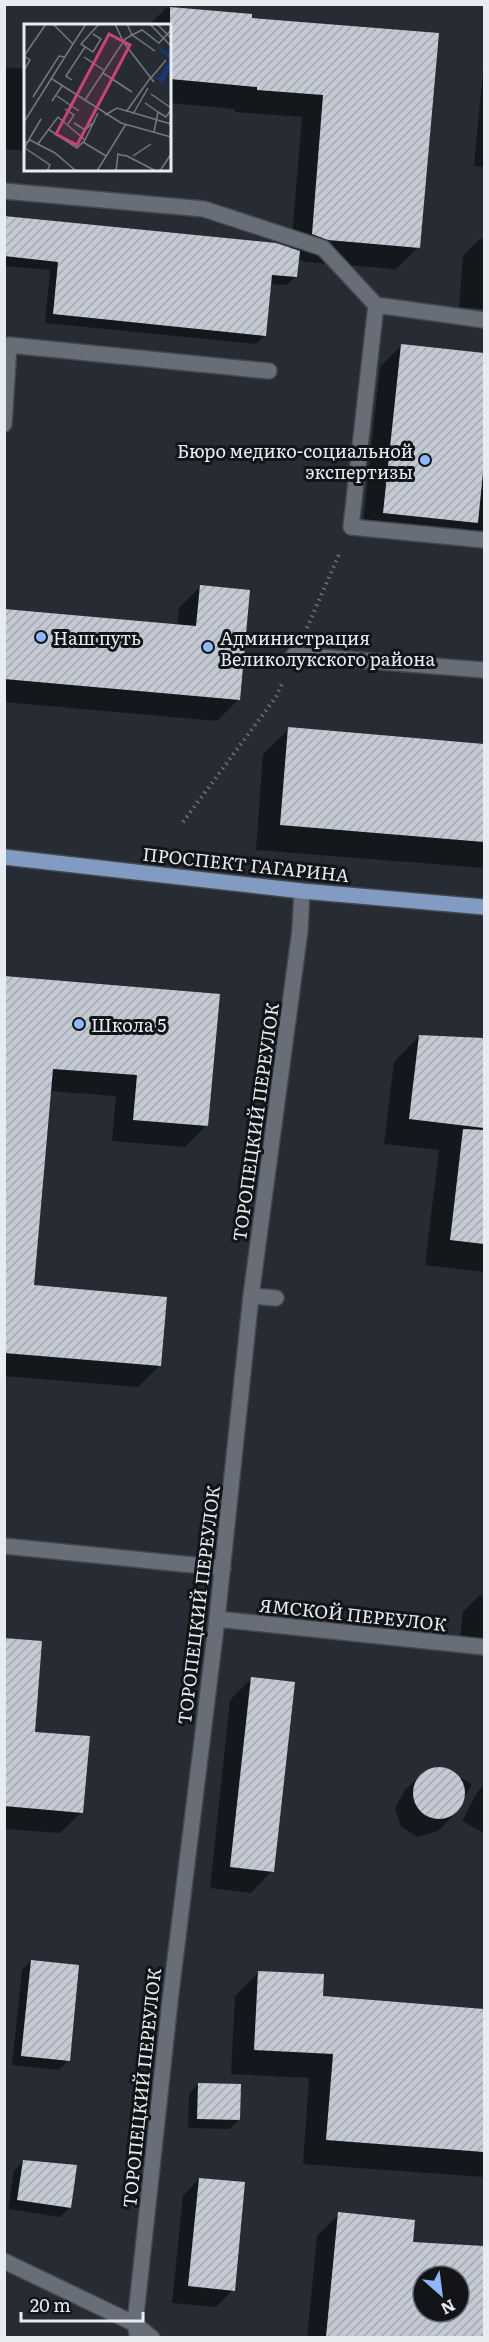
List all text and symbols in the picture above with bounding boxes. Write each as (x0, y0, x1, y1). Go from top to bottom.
inset map (24, 24, 171, 171)
place label: Бюро медико-социальной экспертизы (177, 437, 413, 485)
marker: Бюро медико-социальной экспертизы (418, 453, 432, 467)
place label: Наш путь (53, 624, 141, 651)
place label: Администрация Великолукского района (220, 624, 436, 672)
marker: Наш путь (34, 630, 48, 644)
marker: Администрация Великолукского района (201, 640, 215, 654)
street label: ПРОСПЕКТ ГАГАРИНА (141, 840, 351, 888)
street label: ТОРОПЕЦКИЙ ПЕРЕУЛОК (225, 1001, 285, 1243)
place label: Школа 5 (91, 1011, 166, 1038)
marker: Школа 5 (72, 1017, 86, 1031)
street label: ТОРОПЕЦКИЙ ПЕРЕУЛОК (170, 1484, 226, 1726)
street label: ЯМСКОЙ ПЕРЕУЛОК (258, 1591, 448, 1637)
street label: ТОРОПЕЦКИЙ ПЕРЕУЛОК (115, 1967, 167, 2209)
north arrow (411, 2264, 471, 2324)
scale bar (21, 2285, 142, 2323)
text: 20 m (30, 2291, 71, 2318)
text: N (437, 2294, 460, 2322)

